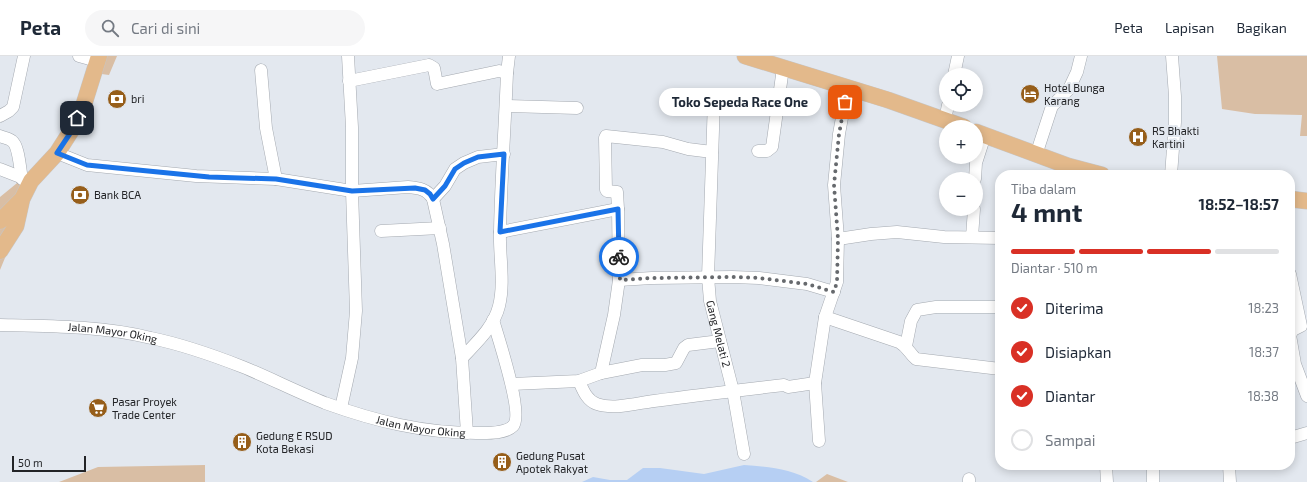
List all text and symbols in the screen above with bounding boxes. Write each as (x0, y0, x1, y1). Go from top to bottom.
search box (85, 10, 365, 46)
text: Peta (20, 16, 61, 39)
icon: search (99, 17, 121, 39)
text: Cari di sini (131, 19, 200, 37)
text: Peta (1114, 19, 1143, 36)
text: Lapisan (1165, 19, 1214, 36)
text: Bagikan (1236, 19, 1287, 36)
map controls (939, 68, 983, 216)
button: locate (939, 68, 983, 112)
place label: Hotel Bunga Karang (1044, 81, 1105, 107)
hotel icon: Hotel Bunga Karang (1019, 83, 1041, 105)
pin (828, 85, 862, 119)
bank icon: bri (106, 88, 128, 110)
callout: Toko Sepeda Race One (659, 88, 821, 116)
icon: bag (834, 91, 856, 113)
place label: bri (131, 92, 144, 105)
text: Toko Sepeda Race One (672, 94, 808, 110)
pin (60, 101, 94, 135)
icon: home (66, 107, 88, 129)
button: + (939, 120, 983, 164)
place label: RS Bhakti Kartini (1152, 124, 1199, 150)
hospital icon: RS Bhakti Kartini (1127, 126, 1149, 148)
button: − (939, 172, 983, 216)
text: Tiba dalam (1011, 181, 1076, 197)
bank icon: Bank BCA (69, 184, 91, 206)
place label: Bank BCA (94, 188, 141, 201)
text: 18:52–18:57 (1199, 195, 1279, 213)
text: 4 mnt (1011, 196, 1082, 227)
courier (599, 237, 639, 277)
icon: bike (608, 246, 630, 268)
text: Diantar · 510 m (1011, 260, 1098, 276)
icon: check (1011, 297, 1033, 319)
street label: Gang Melati 2 (704, 299, 734, 368)
text: Diterima (1045, 299, 1104, 317)
text: 18:23 (1248, 300, 1279, 316)
street label: Jalan Mayor Oking (67, 320, 159, 345)
icon: check (1011, 341, 1033, 363)
text: Disiapkan (1045, 343, 1112, 361)
text: 18:37 (1249, 344, 1279, 360)
icon: check (1011, 385, 1033, 407)
text: Diantar (1045, 387, 1096, 405)
text: 18:38 (1248, 388, 1279, 404)
place label: Pasar Proyek Trade Center (112, 395, 177, 421)
supermarket icon: Pasar Proyek Trade Center (87, 397, 109, 419)
street label: Jalan Mayor Oking (375, 412, 466, 439)
place label: Gedung E RSUD Kota Bekasi (256, 429, 333, 455)
building icon: Gedung E RSUD Kota Bekasi (231, 431, 253, 453)
text: Sampai (1045, 431, 1095, 449)
place label: Gedung Pusat Apotek Rakyat (516, 449, 588, 475)
building icon: Gedung Pusat Apotek Rakyat (491, 451, 513, 473)
scale bar (12, 454, 86, 473)
text: 50 m (18, 456, 43, 469)

